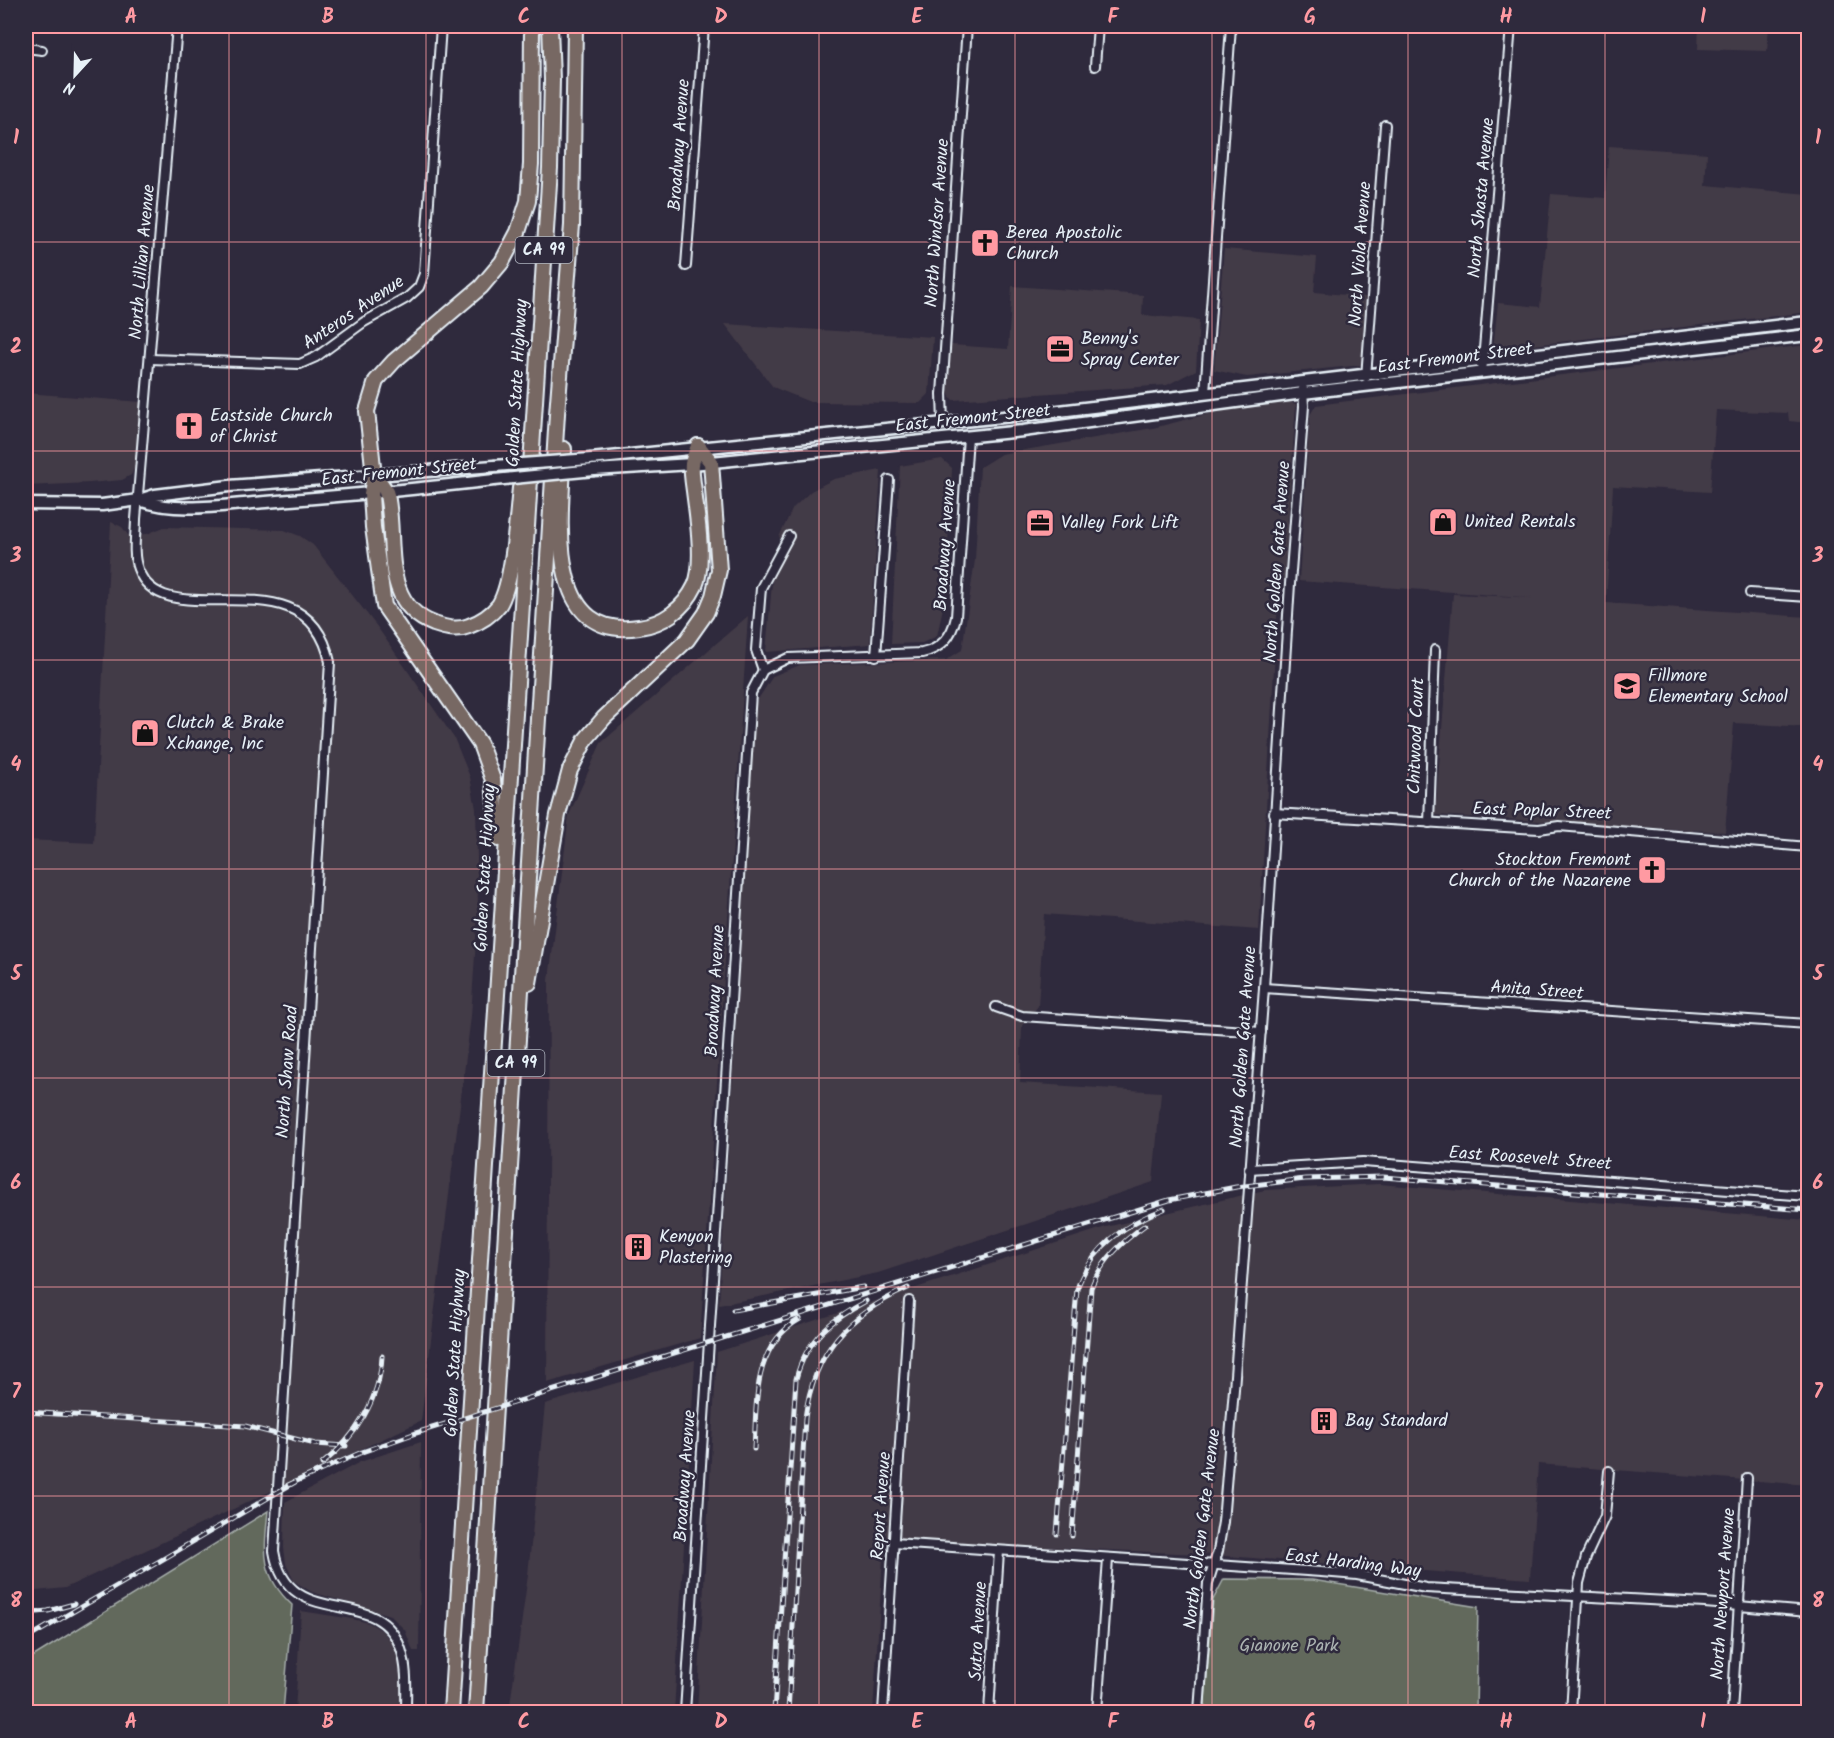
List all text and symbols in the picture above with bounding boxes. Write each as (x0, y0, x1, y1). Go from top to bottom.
text: A (125, 2, 137, 34)
text: B (322, 2, 334, 34)
text: C (518, 2, 530, 34)
text: D (714, 2, 728, 34)
text: E (911, 2, 923, 34)
text: F (1108, 2, 1120, 34)
text: G (1304, 2, 1316, 34)
text: H (1499, 2, 1513, 34)
text: I (1700, 2, 1706, 34)
north arrow (45, 45, 105, 105)
text: N (61, 74, 79, 101)
street label: Broadway Avenue (661, 78, 699, 212)
street label: North Shasta Avenue (1461, 117, 1503, 279)
text: 1 (13, 123, 19, 155)
text: 1 (1815, 123, 1821, 155)
street label: North Windsor Avenue (918, 138, 958, 308)
street label: North Viola Avenue (1341, 181, 1381, 327)
street label: North Lillian Avenue (122, 183, 164, 341)
place label: Berea Apostolic Church (1006, 219, 1122, 269)
church icon: Berea Apostolic Church (969, 227, 1001, 259)
road number: CA 99 (516, 237, 572, 263)
street label: Anteros Avenue (297, 268, 411, 358)
street label: Golden State Highway (499, 298, 537, 468)
place label: Benny's Spray Center (1081, 325, 1180, 375)
text: 2 (10, 332, 22, 364)
text: 2 (1812, 332, 1824, 364)
office icon: Benny's Spray Center (1044, 333, 1076, 365)
street label: East Fremont Street (1376, 335, 1535, 383)
street label: East Fremont Street (894, 396, 1053, 442)
place label: Eastside Church of Christ (210, 402, 333, 452)
church icon: Eastside Church of Christ (173, 410, 205, 442)
street label: East Fremont Street (320, 450, 479, 496)
street label: North Golden Gate Avenue (1256, 460, 1300, 664)
street label: Broadway Avenue (927, 478, 965, 612)
shop icon: United Rentals (1427, 506, 1459, 538)
office icon: Valley Fork Lift (1024, 507, 1056, 539)
place label: United Rentals (1464, 508, 1576, 537)
place label: Valley Fork Lift (1061, 509, 1180, 538)
text: 3 (10, 541, 22, 573)
text: 3 (1812, 541, 1824, 573)
place label: Fillmore Elementary School (1648, 662, 1789, 712)
school or university icon: Fillmore Elementary School (1611, 670, 1643, 702)
street label: Chitwood Court (1400, 676, 1434, 795)
place label: Clutch & Brake Xchange, Inc (166, 709, 284, 759)
shop icon: Clutch & Brake Xchange, Inc (129, 717, 161, 749)
text: 4 (11, 750, 22, 782)
text: 4 (1813, 750, 1824, 782)
street label: Golden State Highway (467, 783, 505, 953)
street label: East Poplar Street (1472, 795, 1613, 829)
place label: Stockton Fremont Church of the Nazarene (1448, 846, 1632, 896)
church icon: Stockton Fremont Church of the Nazarene (1636, 854, 1668, 886)
street label: Broadway Avenue (698, 924, 734, 1058)
street label: North Golden Gate Avenue (1222, 945, 1266, 1149)
text: 5 (10, 959, 23, 991)
text: 5 (1812, 959, 1825, 991)
street label: Anita Street (1490, 973, 1585, 1009)
street label: North Shaw Road (269, 1004, 307, 1139)
road number: CA 99 (488, 1050, 544, 1076)
street label: East Roosevelt Street (1448, 1139, 1614, 1179)
text: 6 (11, 1168, 22, 1200)
text: 6 (1813, 1168, 1824, 1200)
place label: Kenyon Plastering (659, 1223, 733, 1273)
building icon: Kenyon Plastering (622, 1231, 654, 1263)
street label: Golden State Highway (437, 1268, 475, 1438)
text: 7 (11, 1377, 21, 1409)
text: 7 (1813, 1377, 1823, 1409)
building icon: Bay Standard (1308, 1405, 1340, 1437)
place label: Bay Standard (1345, 1407, 1449, 1436)
street label: Broadway Avenue (667, 1409, 705, 1543)
street label: North Golden Gate Avenue (1176, 1427, 1230, 1631)
street label: Report Avenue (864, 1451, 900, 1561)
street label: North Newport Avenue (1704, 1507, 1744, 1681)
street label: East Harding Way (1283, 1541, 1423, 1587)
street label: Sutro Avenue (962, 1581, 996, 1681)
text: 8 (10, 1586, 22, 1618)
text: 8 (1812, 1586, 1824, 1618)
park label: Gianone Park (1240, 1632, 1339, 1661)
text: A (125, 1707, 137, 1738)
text: B (322, 1707, 334, 1738)
text: C (518, 1707, 530, 1738)
text: D (714, 1707, 728, 1738)
text: E (911, 1707, 923, 1738)
text: F (1108, 1707, 1120, 1738)
text: G (1304, 1707, 1316, 1738)
text: H (1499, 1707, 1513, 1738)
text: I (1700, 1707, 1706, 1738)

